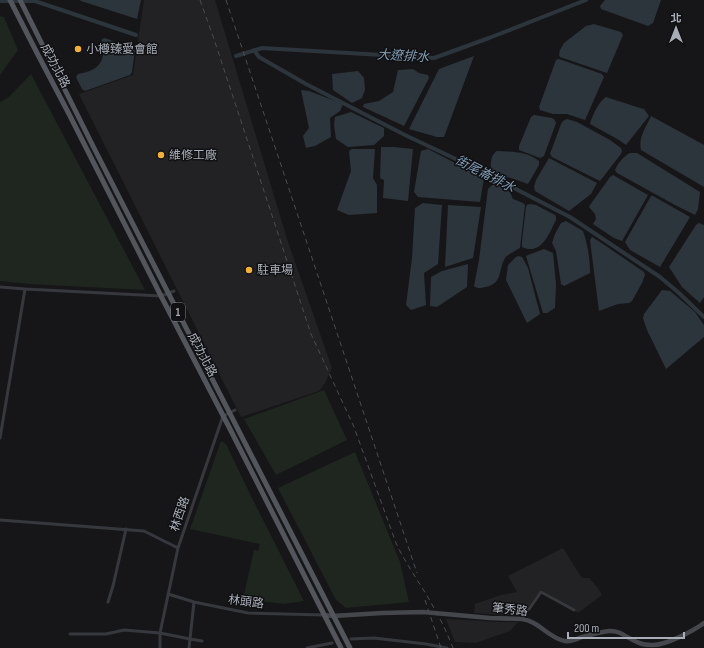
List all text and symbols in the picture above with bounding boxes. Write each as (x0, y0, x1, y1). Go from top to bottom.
north arrow (656, 8, 696, 48)
text: 北 (671, 12, 682, 25)
street label: 成功北路 (37, 41, 73, 91)
place label: 小樽臻愛會館 (86, 42, 158, 57)
marker: 小樽臻愛會館 (73, 44, 83, 54)
water label: 大遼排水 (377, 47, 430, 65)
place label: 維修工廠 (169, 148, 217, 163)
marker: 維修工廠 (156, 150, 166, 160)
water label: 街尾崙排水 (452, 152, 518, 196)
place label: 駐車場 (257, 263, 293, 278)
marker: 駐車場 (244, 265, 254, 275)
road number: 1 (171, 303, 185, 321)
street label: 成功北路 (184, 330, 220, 380)
street label: 林西路 (167, 495, 193, 533)
street label: 林頭路 (227, 592, 265, 612)
street label: 筆秀路 (491, 601, 529, 619)
scale bar (568, 614, 684, 640)
text: 200 m (574, 621, 600, 636)

